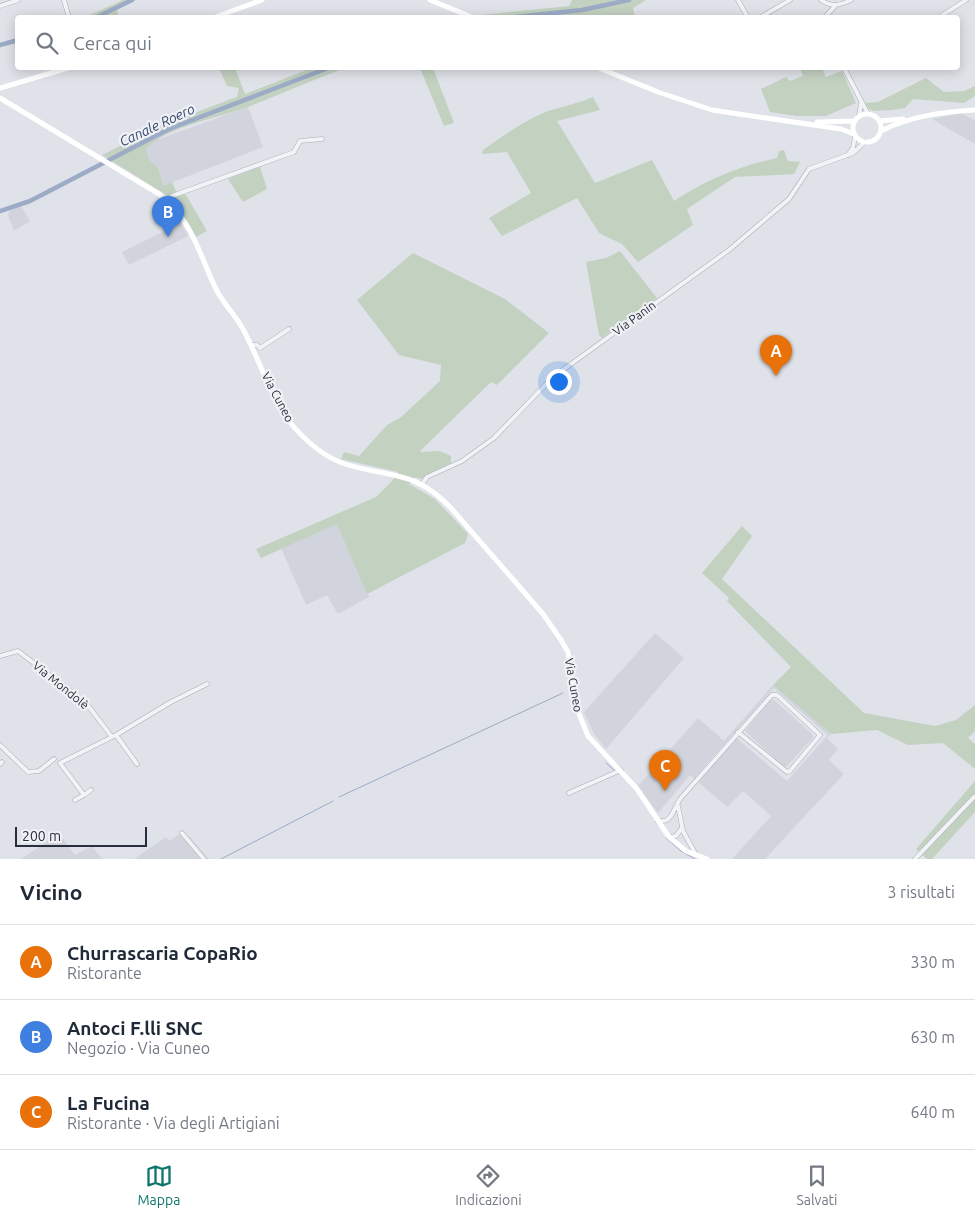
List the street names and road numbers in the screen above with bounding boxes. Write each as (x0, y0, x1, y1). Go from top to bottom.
street label: Via Panin (610, 298, 658, 338)
street label: Via Cuneo (259, 370, 297, 424)
street label: Via Cuneo (563, 657, 585, 713)
street label: Via Mondolè (31, 659, 91, 711)

